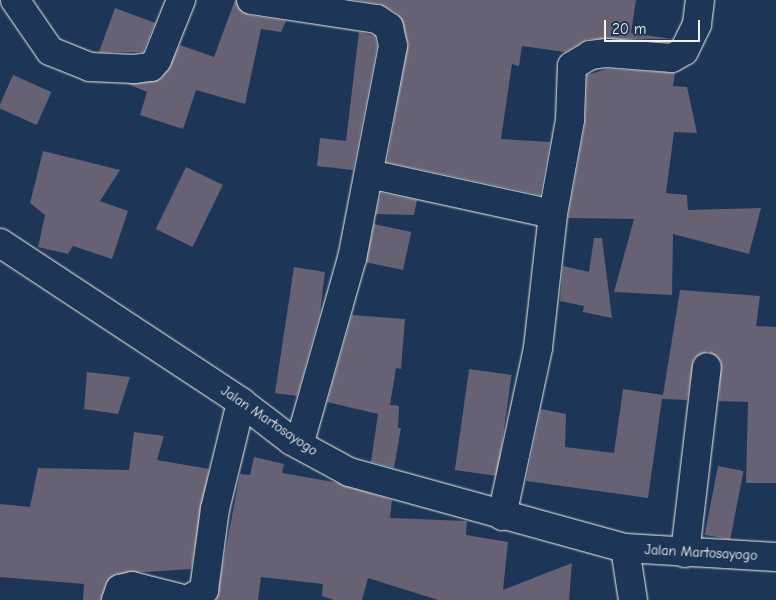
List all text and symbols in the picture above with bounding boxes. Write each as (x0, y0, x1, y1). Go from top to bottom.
scale bar (606, 10, 702, 42)
text: 20 m (612, 20, 646, 38)
street label: Jalan Martosayogo (217, 382, 321, 460)
street label: Jalan Martosayogo (644, 542, 758, 564)

